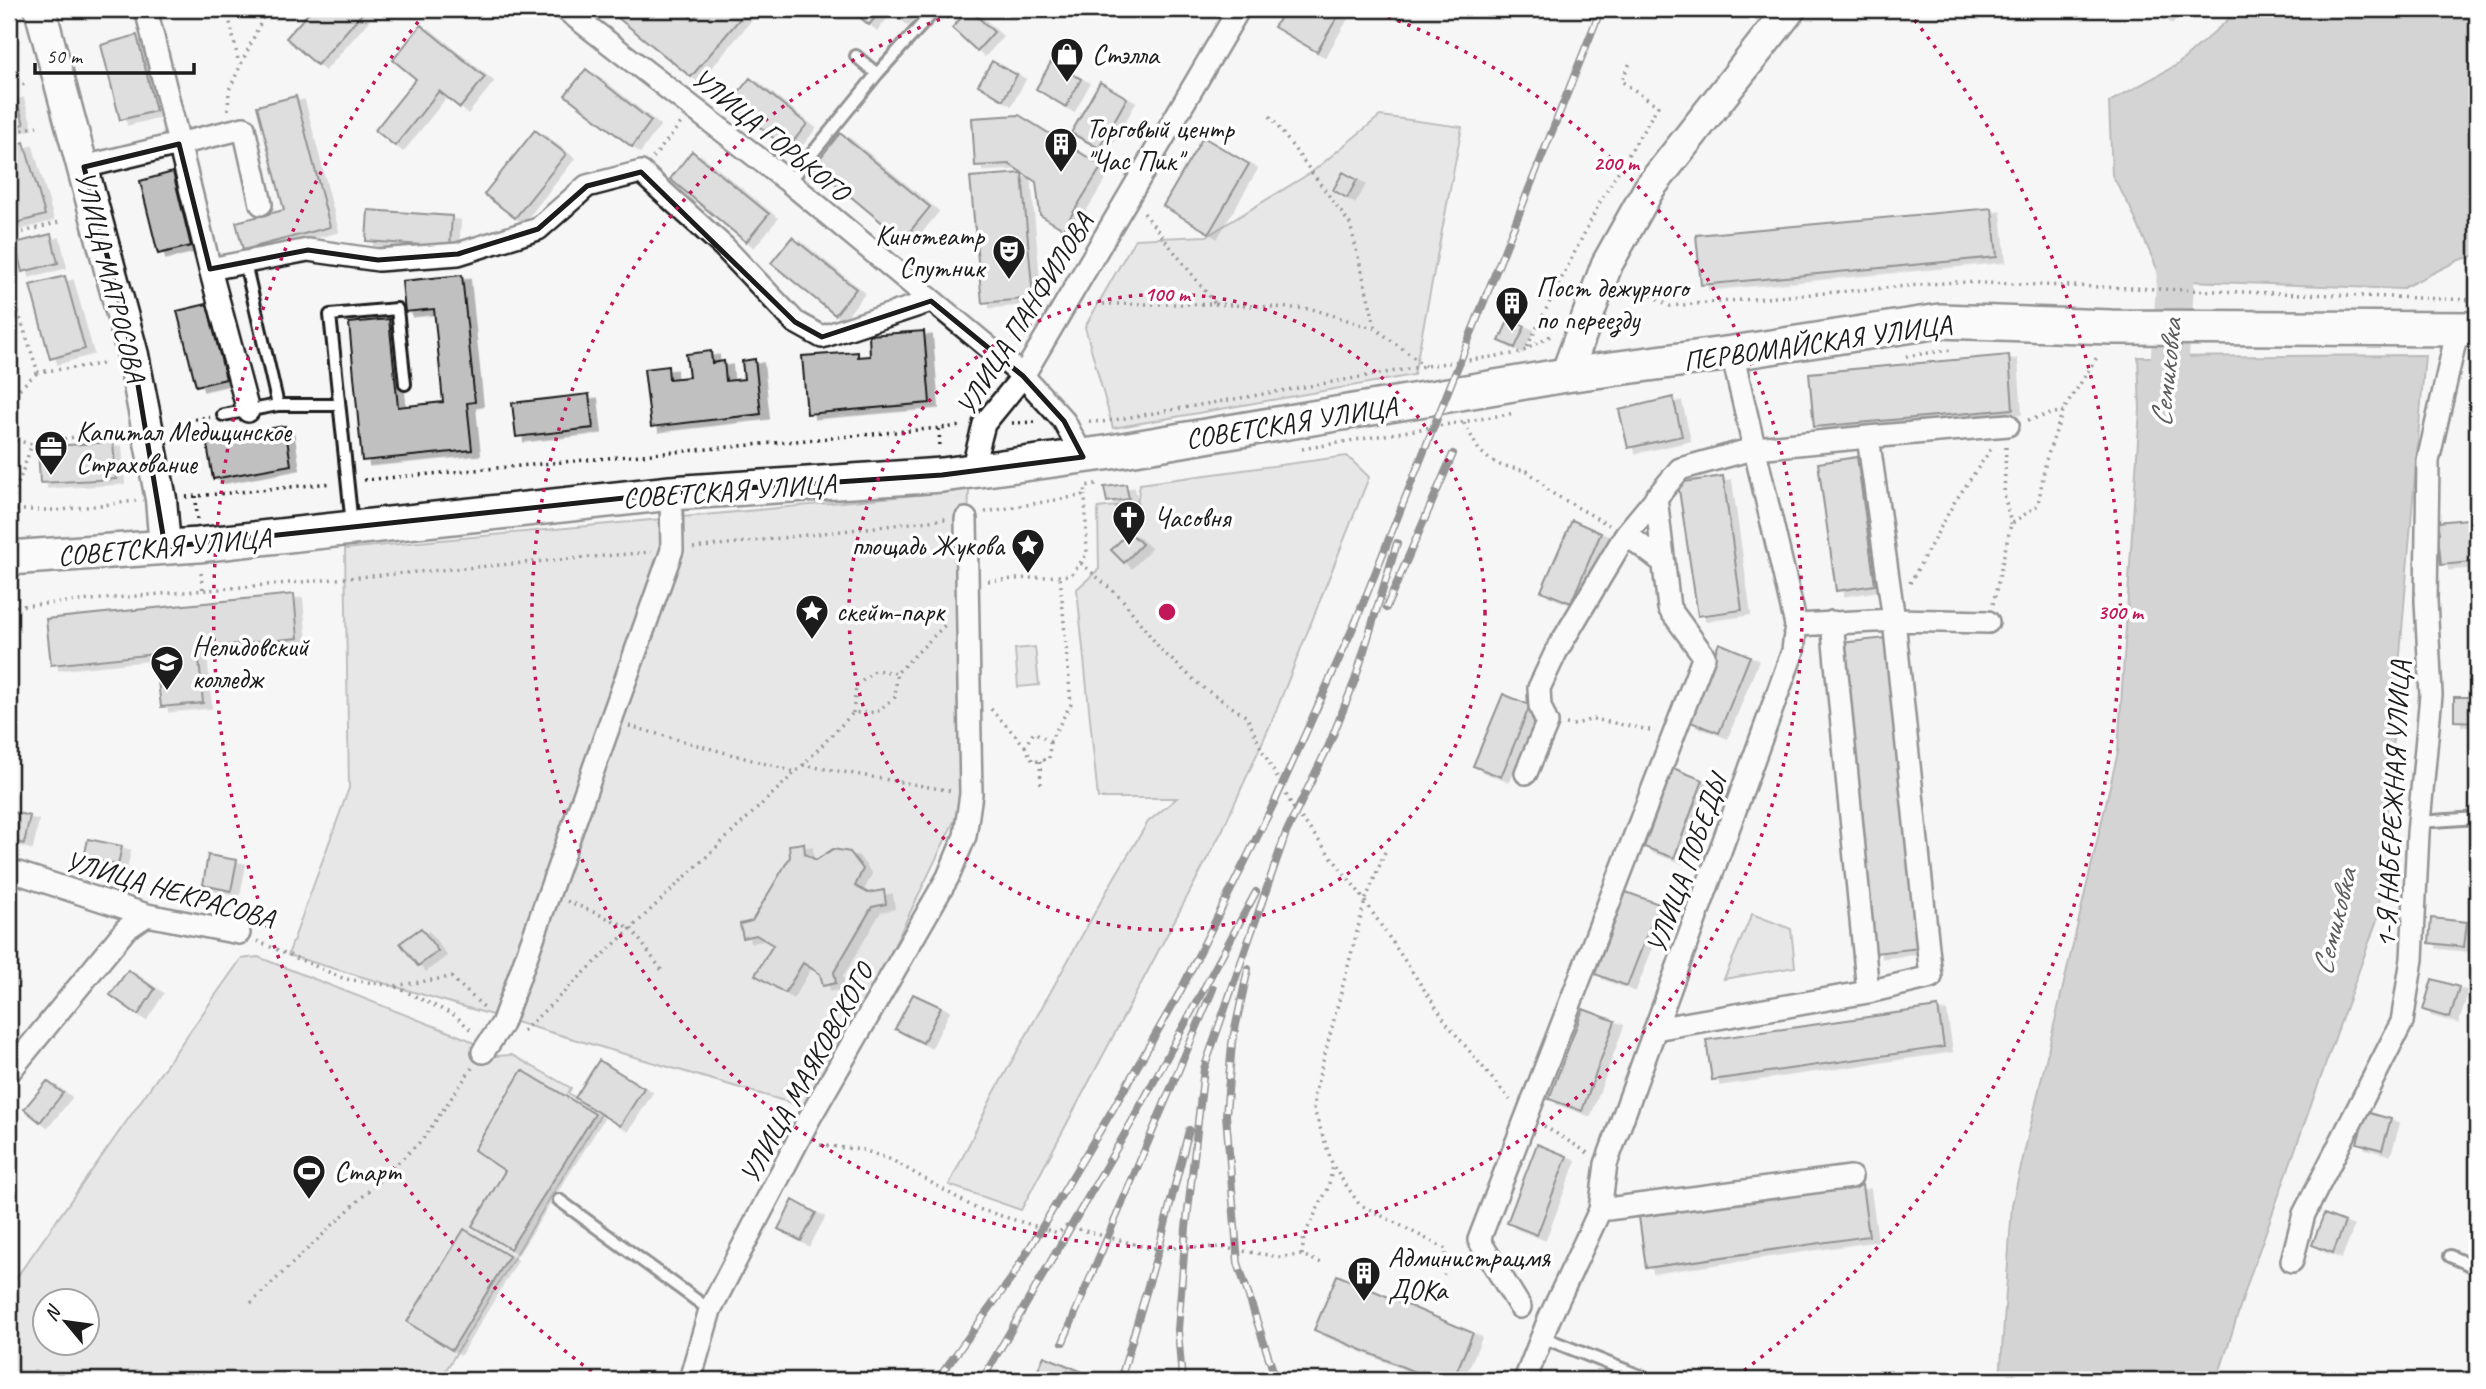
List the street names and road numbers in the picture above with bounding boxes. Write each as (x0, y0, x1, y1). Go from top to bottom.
street label: УЛИЦА ГОРЬКОГО (685, 60, 859, 211)
street label: УЛИЦА МАТРОСОВА (67, 167, 154, 387)
street label: УЛИЦА ПАНФИЛОВА (948, 205, 1102, 422)
street label: ПЕРВОМАЙСКАЯ УЛИЦА (1681, 306, 1954, 379)
street label: СОВЕТСКАЯ УЛИЦА (1183, 388, 1401, 456)
street label: СОВЕТСКАЯ УЛИЦА (621, 465, 839, 515)
street label: СОВЕТСКАЯ УЛИЦА (56, 520, 274, 573)
street label: 1-Я НАБЕРЕЖНАЯ УЛИЦА (2367, 659, 2418, 949)
street label: УЛИЦА ПОБЕДЫ (1638, 766, 1736, 958)
street label: УЛИЦА НЕКРАСОВА (61, 843, 280, 937)
street label: УЛИЦА МАЯКОВСКОГО (732, 955, 883, 1189)

